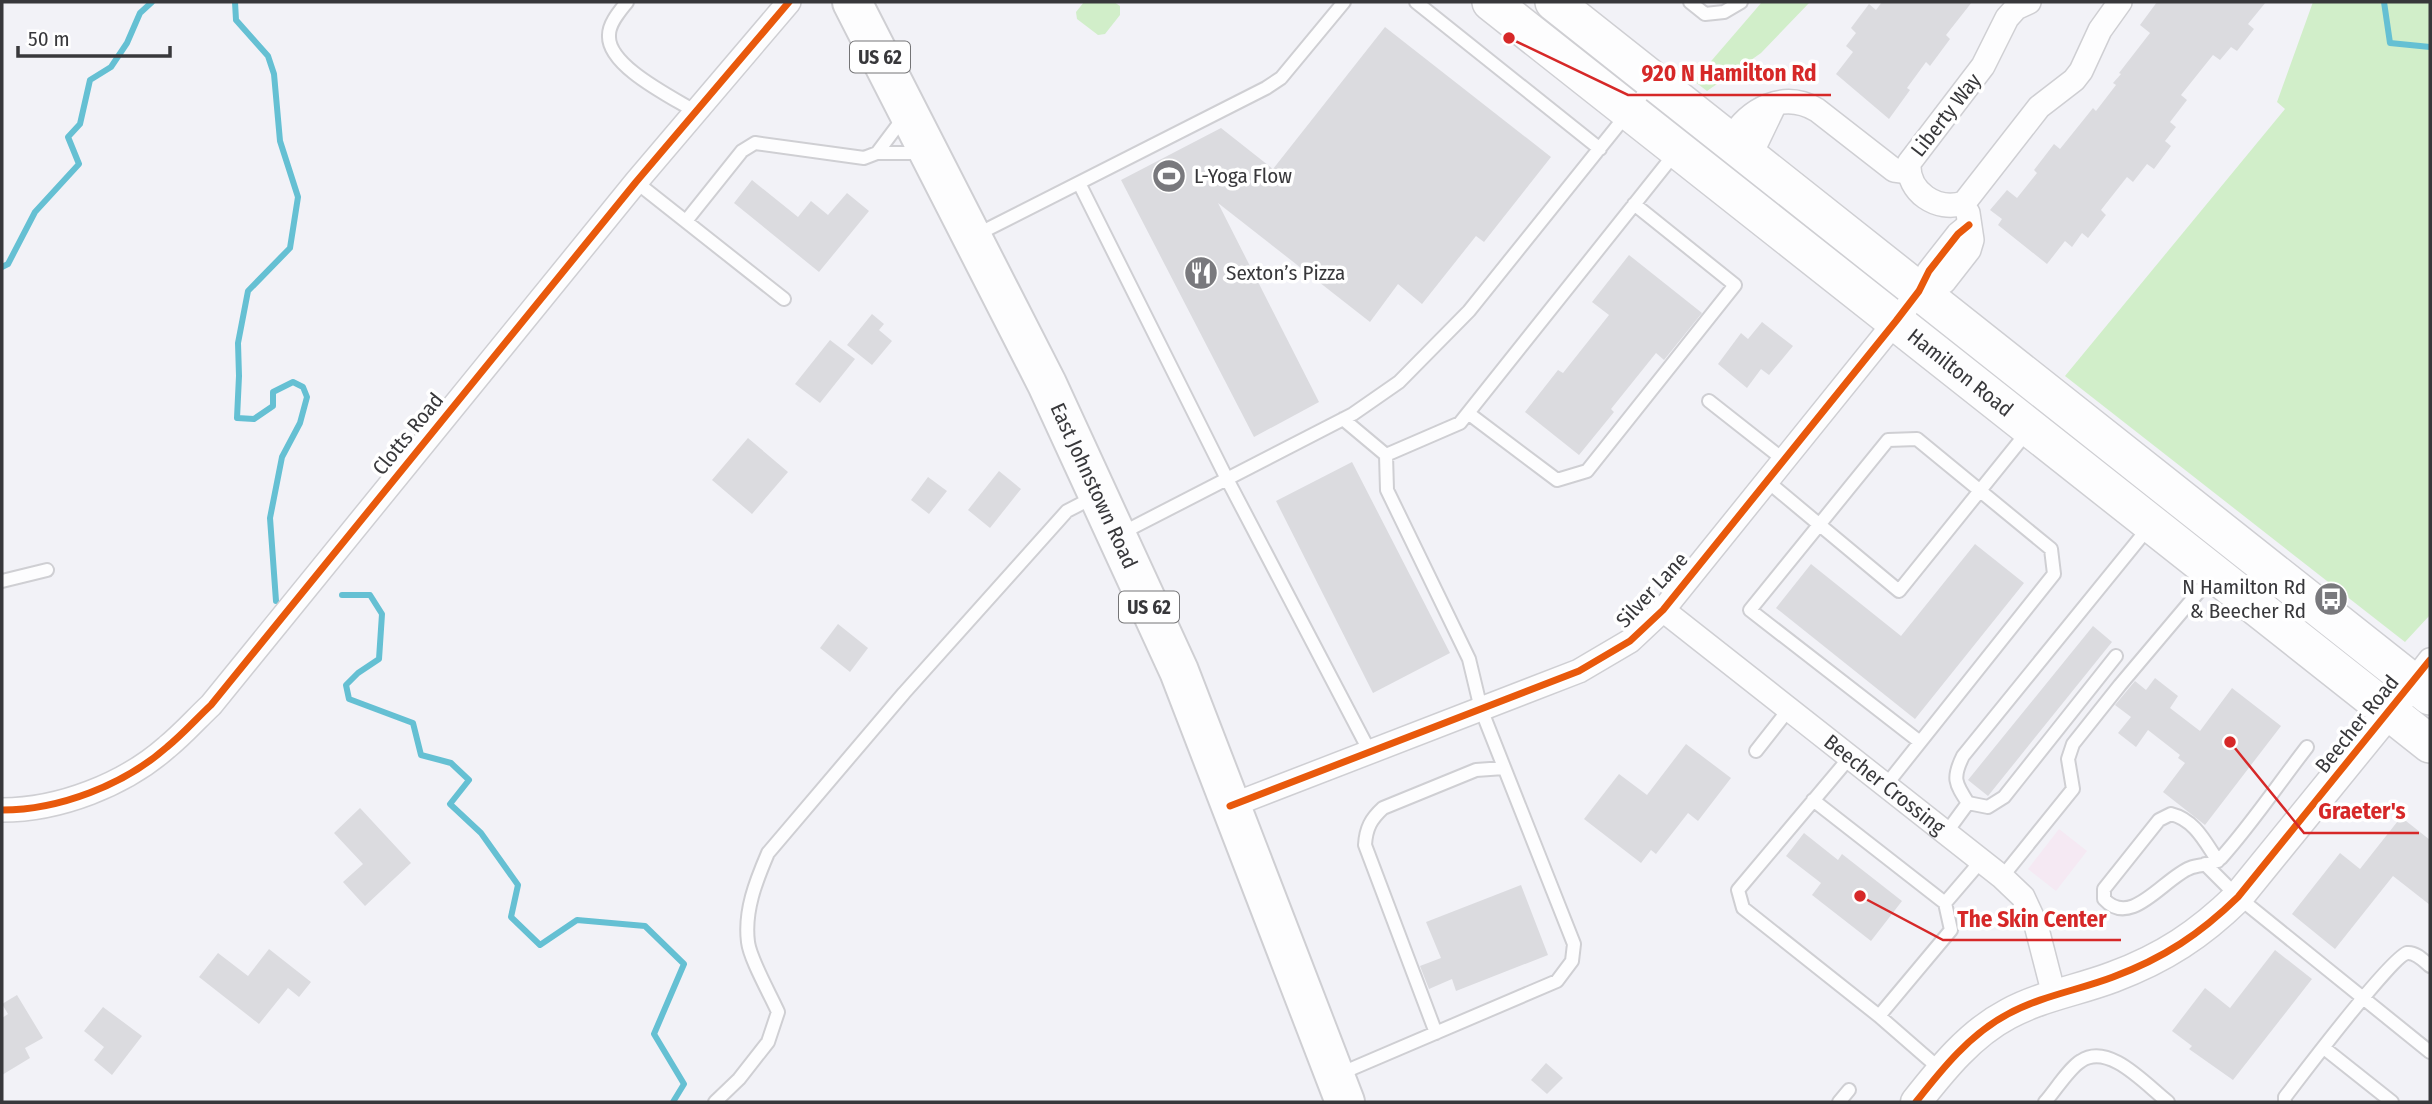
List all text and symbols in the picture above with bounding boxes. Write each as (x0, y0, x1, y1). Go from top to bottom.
scale bar (18, 14, 170, 58)
text: 50 m (28, 26, 70, 52)
road number: US 62 (850, 41, 910, 72)
callout: 920 N Hamilton Rd (1628, 51, 1831, 95)
text: 920 N Hamilton Rd (1641, 59, 1817, 87)
street label: Liberty Way (1905, 67, 1987, 162)
sports icon: L-Yoga Flow (1150, 157, 1188, 195)
place label: L-Yoga Flow (1194, 163, 1292, 189)
restaurant icon: Sexton’s Pizza (1182, 254, 1220, 292)
place label: Sexton’s Pizza (1226, 260, 1345, 286)
street label: Hamilton Road (1902, 323, 2018, 422)
street label: Clotts Road (367, 388, 449, 480)
street label: East Johnstown Road (1045, 399, 1143, 573)
street label: Silver Lane (1610, 547, 1694, 633)
place label: N Hamilton Rd & Beecher Rd (2182, 574, 2306, 624)
bus stop icon: N Hamilton Rd & Beecher Rd (2312, 580, 2350, 618)
road number: US 62 (1119, 592, 1179, 622)
street label: Beecher Road (2310, 670, 2404, 778)
street label: Beecher Crossing (1819, 729, 1950, 840)
callout: Graeter's (2304, 789, 2419, 833)
text: Graeter's (2318, 797, 2406, 825)
callout: The Skin Center (1943, 896, 2121, 940)
text: The Skin Center (1957, 905, 2107, 933)

